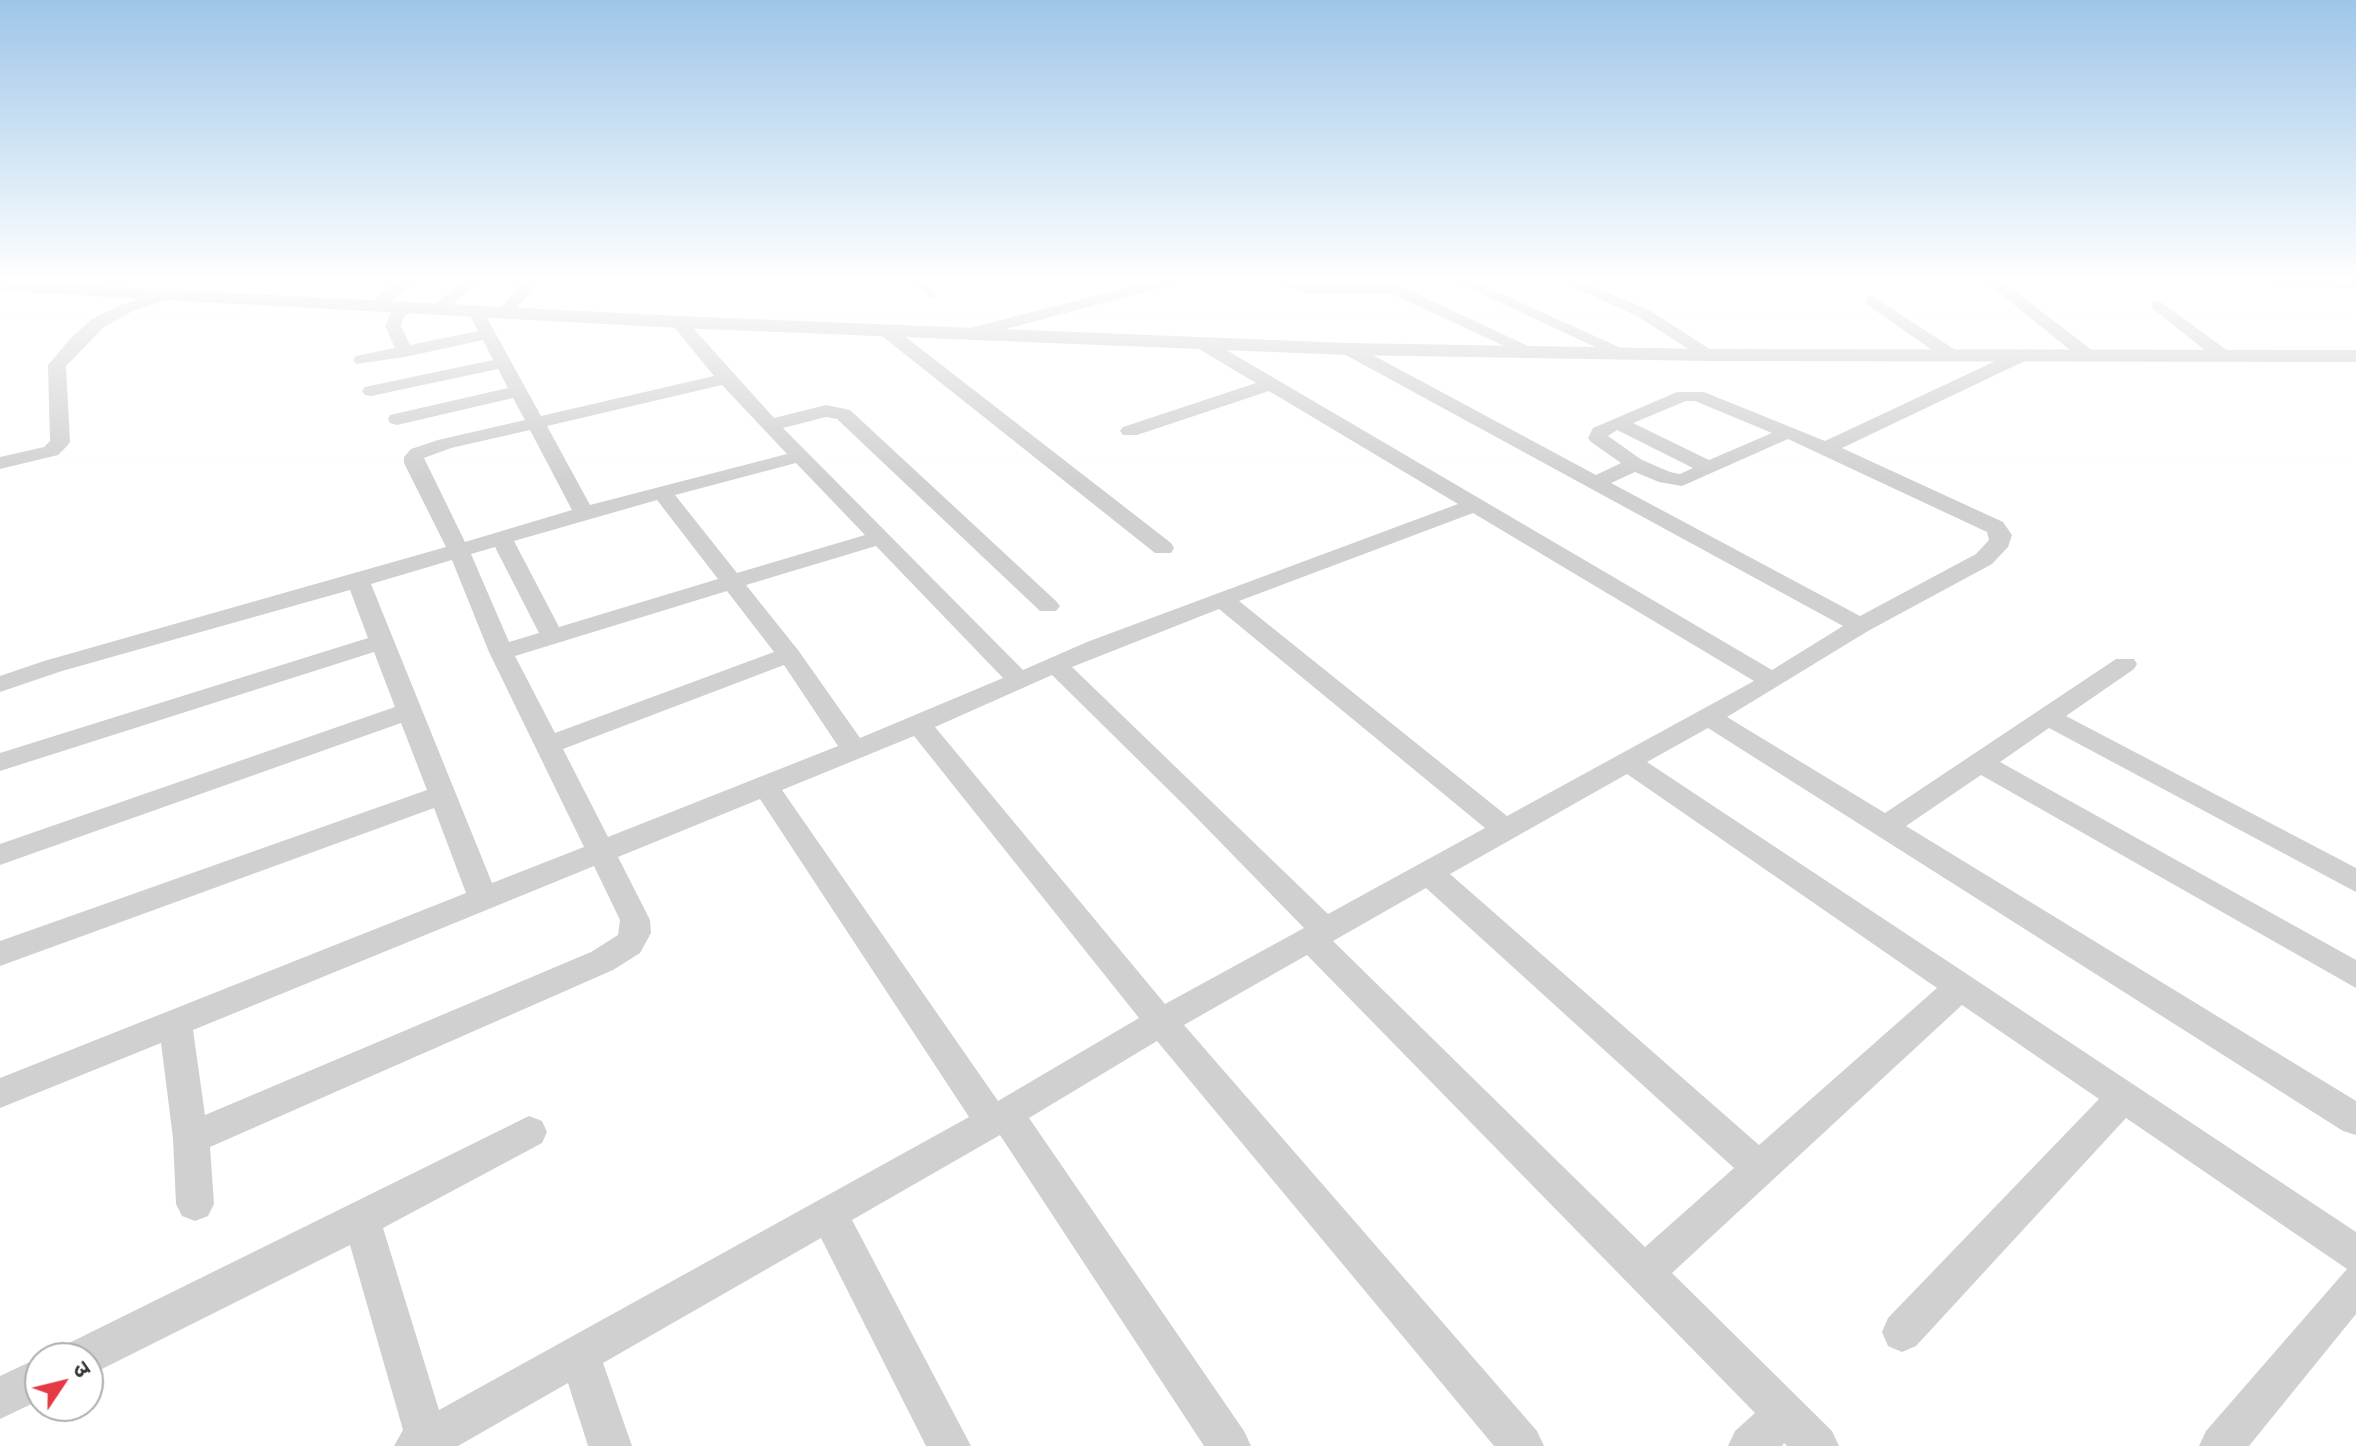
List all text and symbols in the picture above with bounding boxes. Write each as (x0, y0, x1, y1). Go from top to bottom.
north arrow (24, 1342, 104, 1422)
text: उ (64, 1354, 100, 1384)

